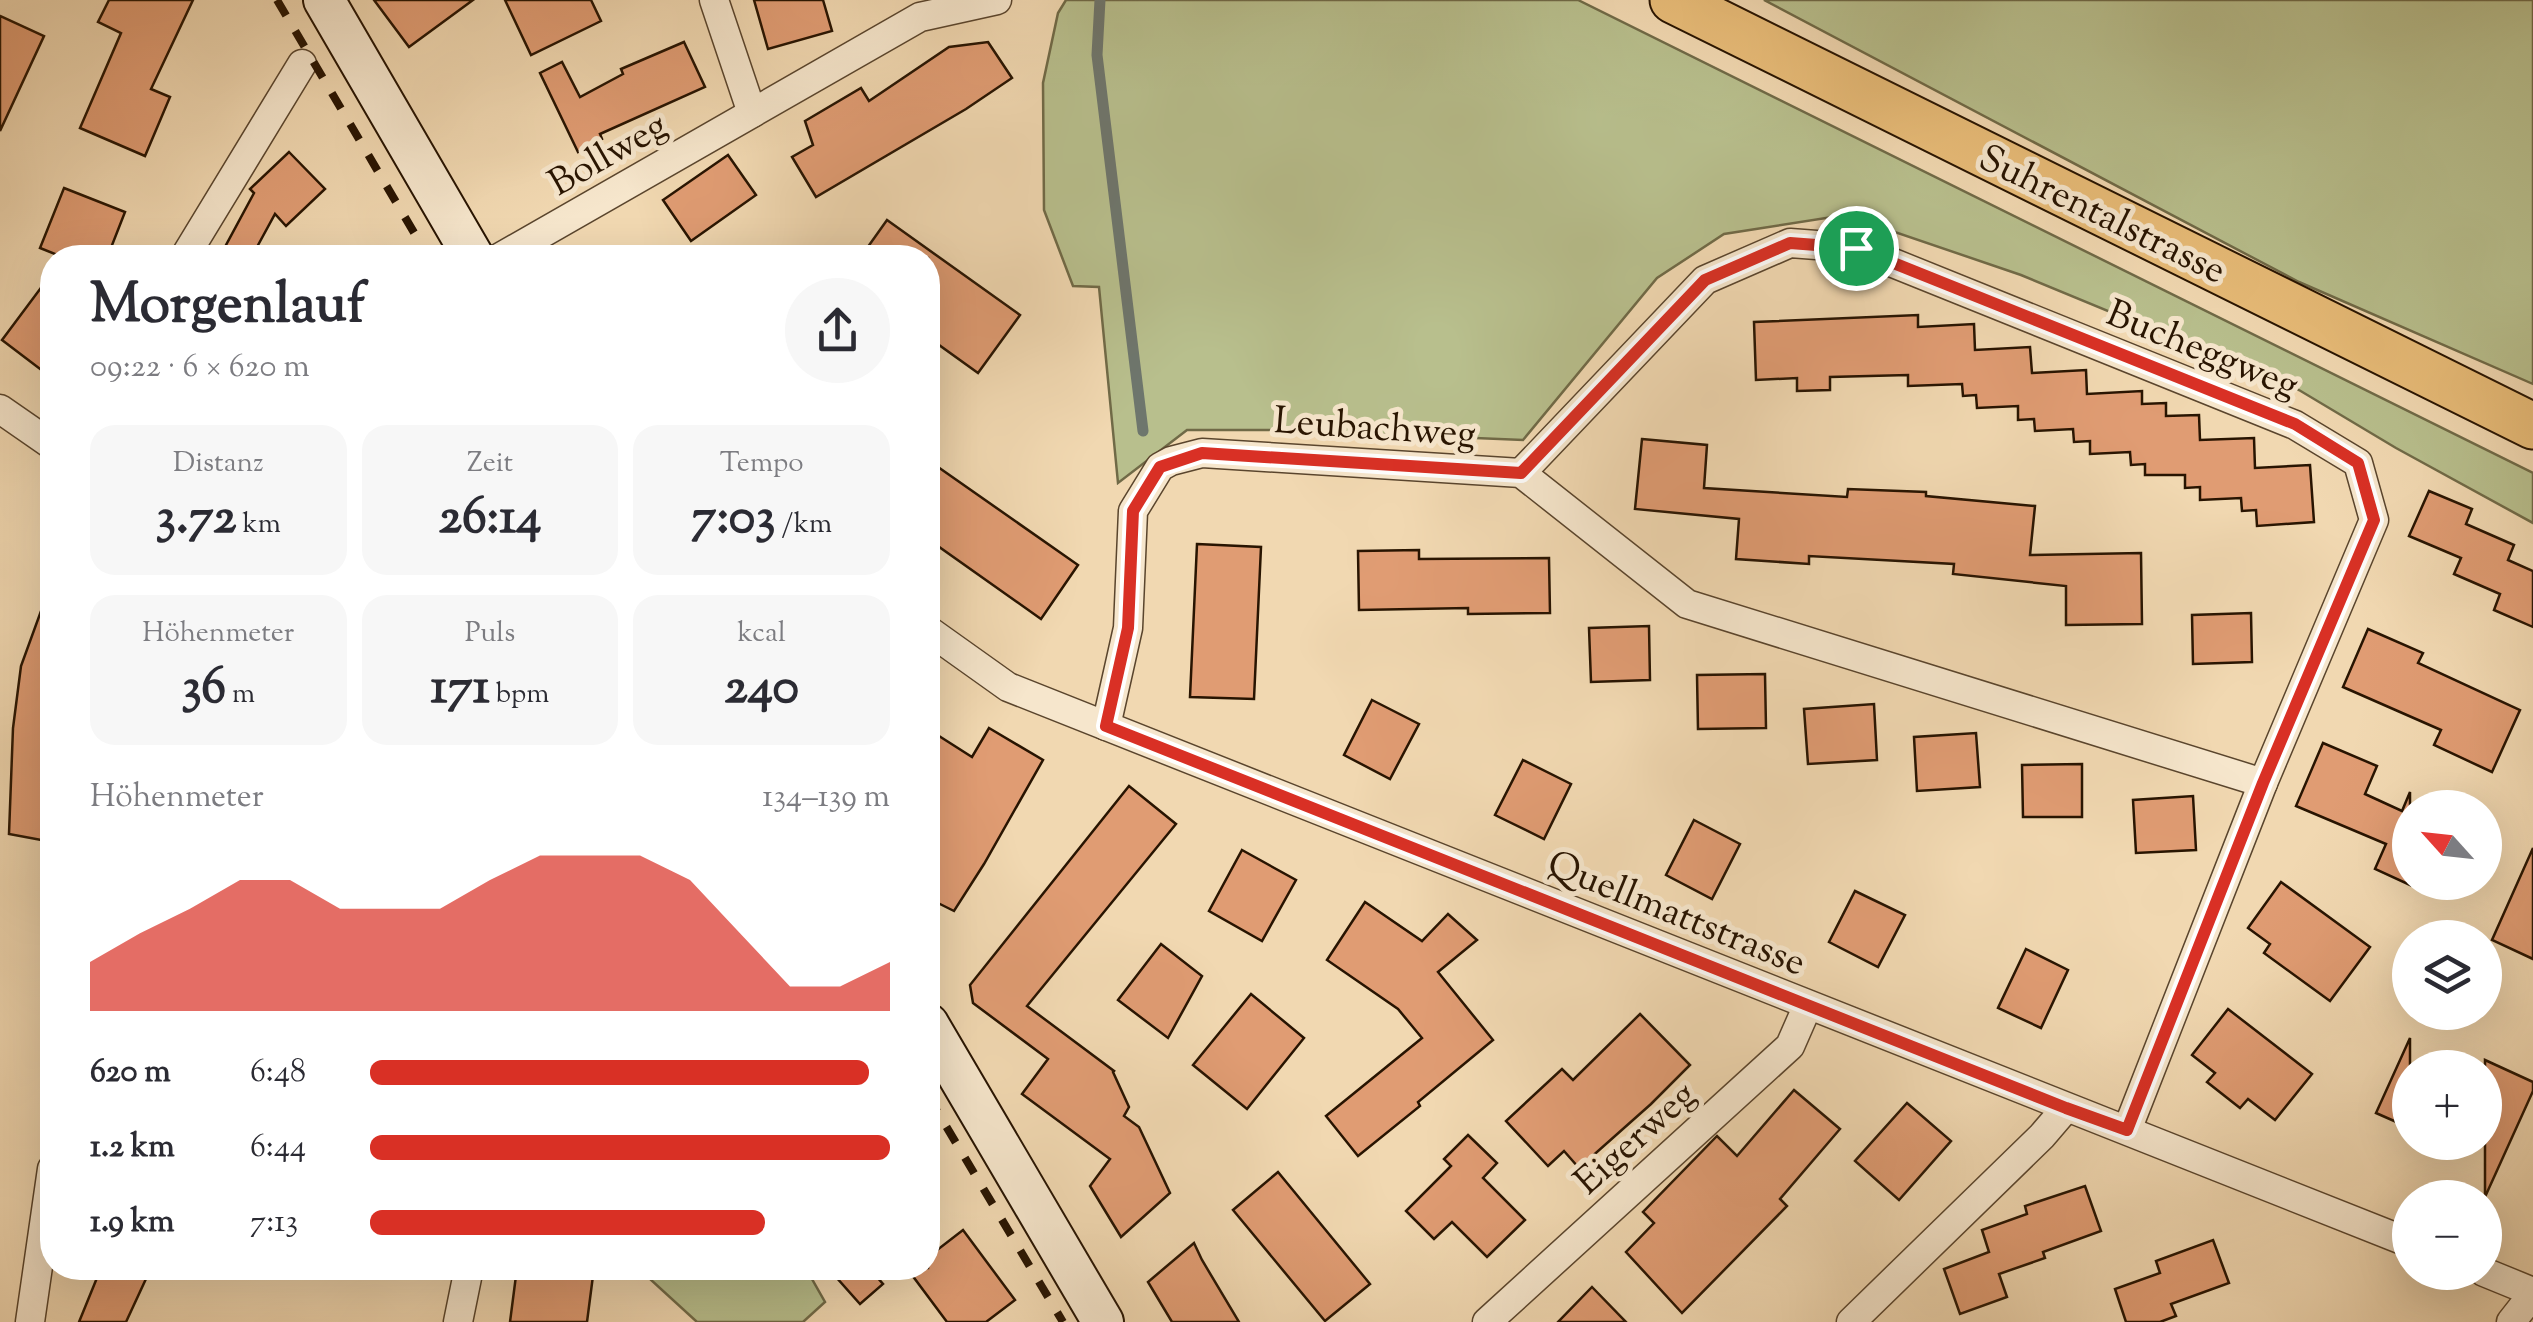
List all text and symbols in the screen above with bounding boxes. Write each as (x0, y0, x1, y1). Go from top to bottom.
street label: Bollweg (540, 101, 678, 212)
street label: Suhrentalstrasse (1969, 133, 2234, 300)
pin (1814, 206, 1899, 291)
icon: arrive (1829, 221, 1884, 276)
text: Morgenlauf (90, 268, 366, 347)
button: share (785, 278, 890, 383)
street label: Bucheggweg (2097, 289, 2306, 415)
text: 09:22 · 6 × 620 m (90, 345, 310, 391)
street label: Leubachweg (1272, 396, 1478, 464)
text: Distanz (173, 444, 264, 484)
text: Zeit (467, 444, 513, 484)
text: Tempo (720, 444, 804, 484)
text: 3.72 (156, 484, 237, 556)
text: 26:14 (439, 484, 541, 556)
text: 7:03 (691, 484, 775, 556)
text: km (237, 505, 281, 545)
text: /km (775, 505, 832, 545)
text: Höhenmeter (142, 614, 294, 654)
text: Puls (465, 614, 515, 654)
text: kcal (738, 614, 786, 654)
text: 36 (181, 654, 226, 726)
text: 171 (431, 654, 490, 726)
text: 240 (724, 654, 799, 726)
text: m (226, 675, 255, 715)
text: bpm (490, 675, 549, 715)
text: Höhenmeter (90, 775, 264, 821)
text: 134–139 m (762, 775, 890, 821)
north arrow (2392, 790, 2502, 900)
map controls (2392, 790, 2502, 1290)
street label: Quellmattstrasse (1538, 839, 1813, 992)
button: layers (2392, 920, 2502, 1030)
text: 620 m (90, 1050, 171, 1096)
text: 6:48 (250, 1050, 306, 1096)
button: + (2392, 1050, 2502, 1160)
street label: Eigerweg (1564, 1071, 1710, 1209)
text: 1.2 km (90, 1125, 175, 1171)
text: 6:44 (250, 1125, 306, 1171)
button: − (2392, 1180, 2502, 1290)
text: 1.9 km (90, 1200, 175, 1246)
text: 7:13 (250, 1200, 298, 1246)

